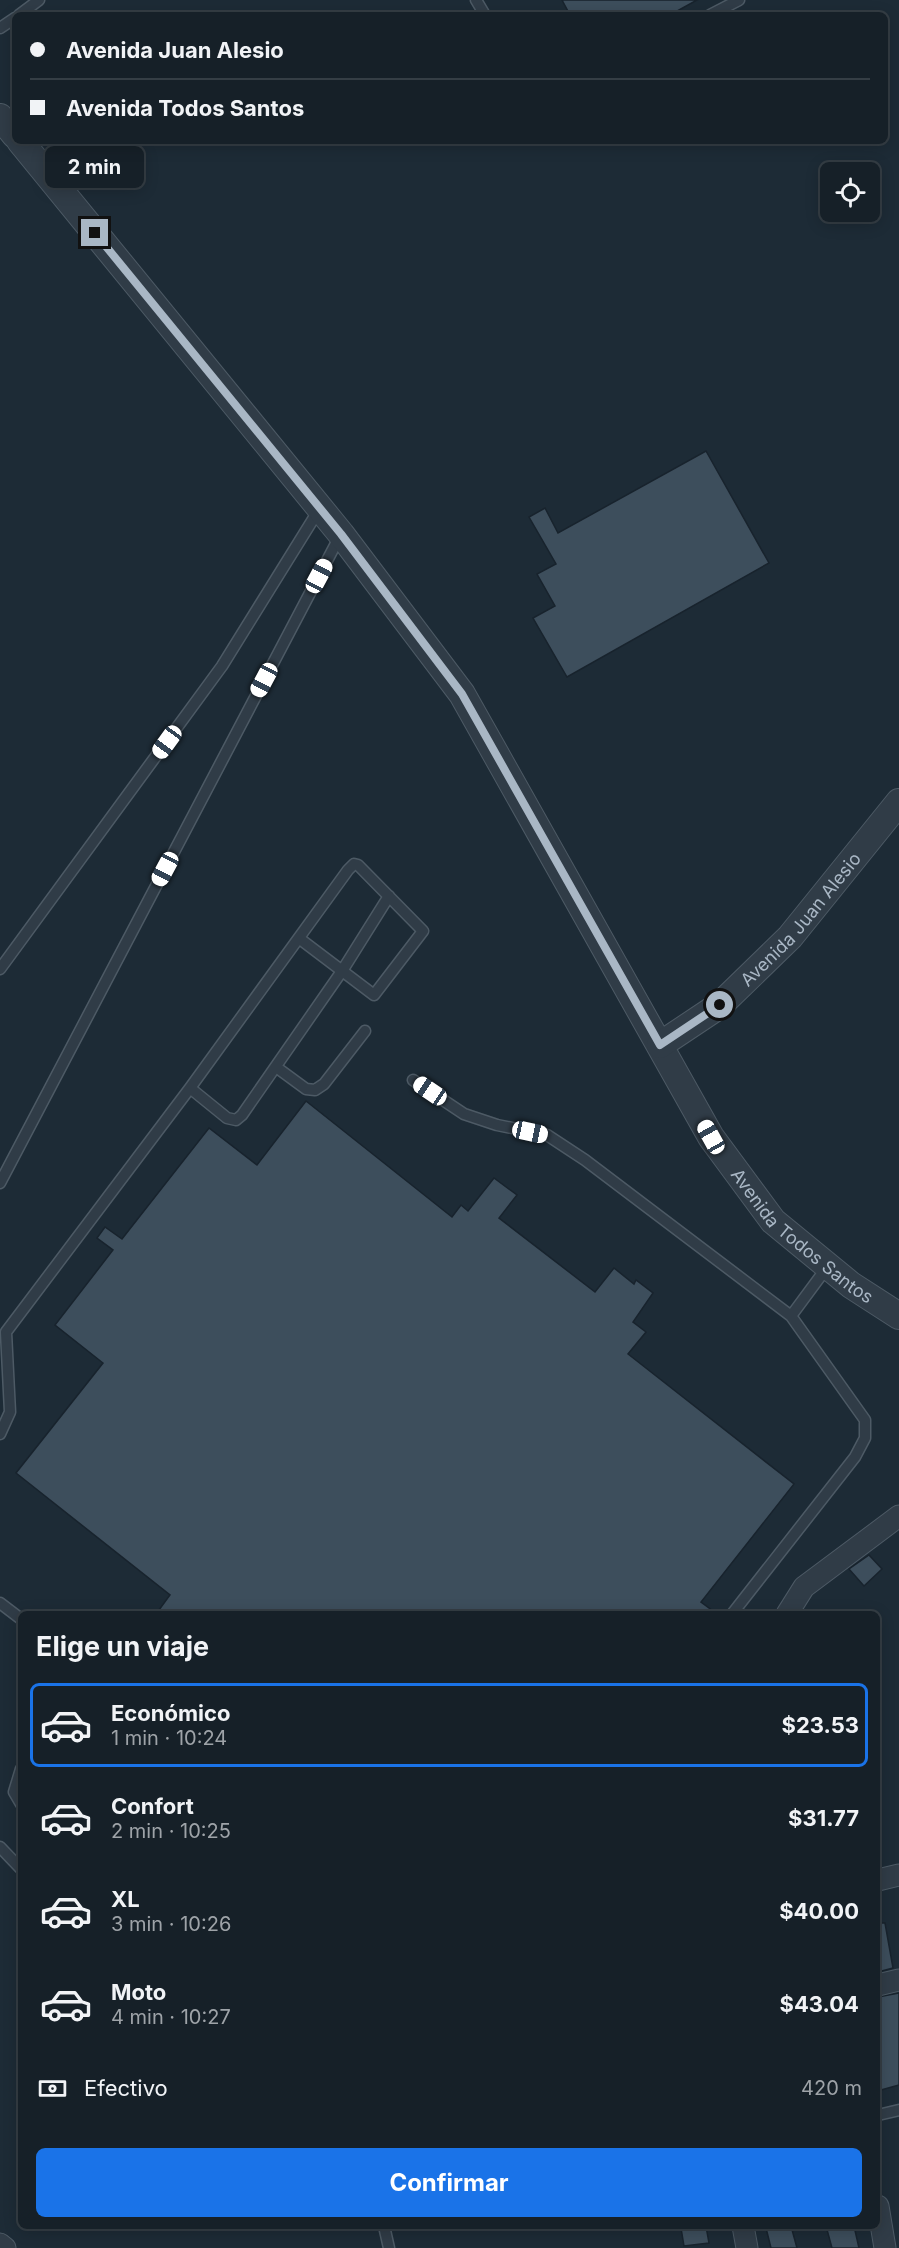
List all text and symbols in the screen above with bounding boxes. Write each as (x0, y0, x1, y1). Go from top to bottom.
text: Avenida Juan Alesio (66, 37, 284, 63)
text: Avenida Todos Santos (66, 95, 304, 121)
callout: 2 min (46, 146, 144, 188)
text: 2 min (68, 155, 121, 179)
map controls (820, 162, 880, 222)
button: locate (820, 162, 880, 222)
route end (81, 219, 108, 246)
car (303, 556, 335, 596)
car (248, 660, 280, 700)
car (149, 722, 185, 762)
street label: Avenida Juan Alesio (736, 848, 865, 990)
car (149, 849, 181, 889)
route start (706, 991, 733, 1018)
car (410, 1073, 450, 1109)
car (694, 1117, 728, 1157)
car (511, 1119, 549, 1145)
street label: Avenida Todos Santos (727, 1164, 877, 1307)
text: Elige un viaje (36, 1630, 209, 1663)
icon: car (39, 1698, 93, 1752)
text: Económico (111, 1700, 230, 1726)
text: $23.53 (782, 1712, 859, 1738)
text: 1 min · 10:24 (111, 1726, 227, 1750)
icon: car (39, 1791, 93, 1845)
text: Confort (111, 1793, 194, 1819)
text: $31.77 (788, 1805, 859, 1831)
text: 2 min · 10:25 (111, 1819, 231, 1843)
icon: car (39, 1884, 93, 1938)
text: XL (111, 1886, 140, 1912)
text: $40.00 (779, 1898, 859, 1924)
text: 3 min · 10:26 (111, 1912, 231, 1936)
icon: car (39, 1977, 93, 2031)
text: Moto (111, 1979, 166, 2005)
text: $43.04 (780, 1991, 859, 2017)
text: 4 min · 10:27 (111, 2005, 231, 2029)
icon: cash (36, 2072, 69, 2105)
text: Efectivo (84, 2075, 168, 2101)
text: 420 m (801, 2076, 862, 2100)
button: Confirmar (36, 2148, 862, 2217)

